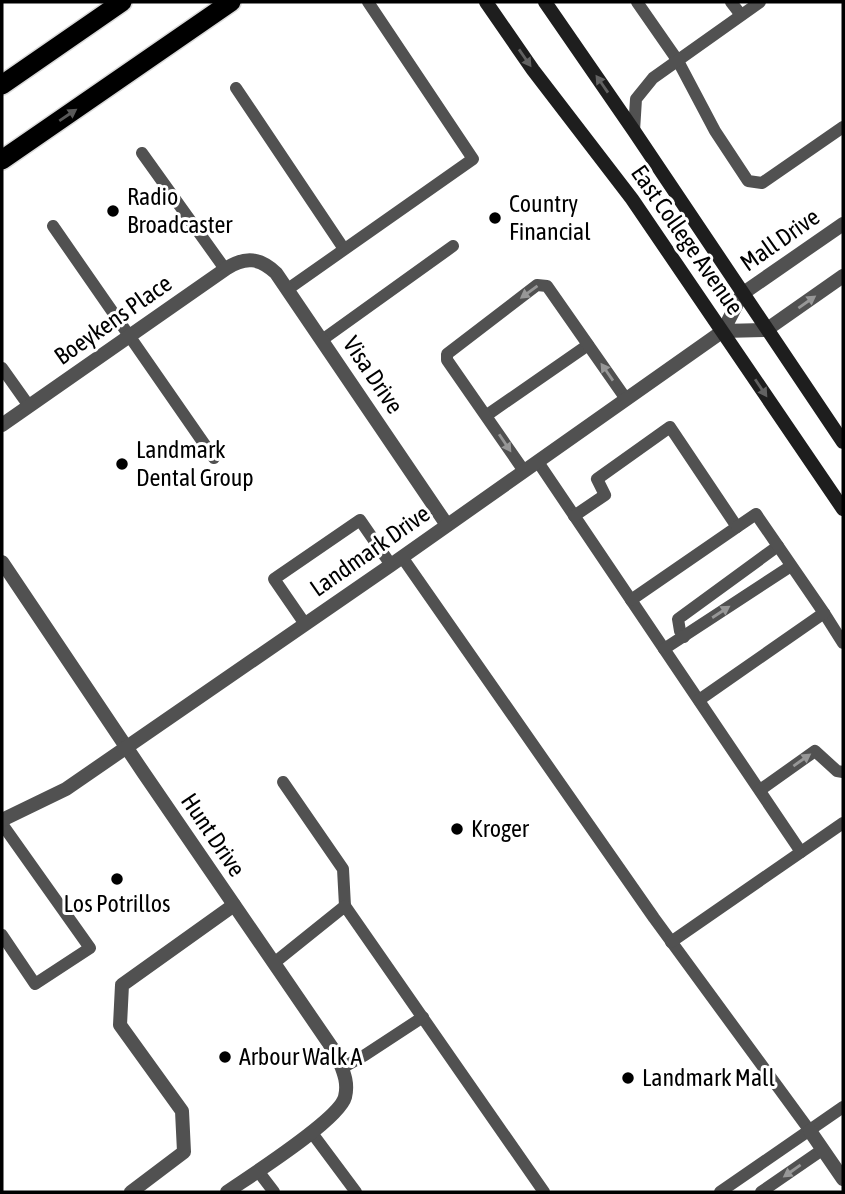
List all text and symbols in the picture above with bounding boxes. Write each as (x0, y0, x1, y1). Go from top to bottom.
one-way arrow (518, 49, 532, 67)
one-way arrow (595, 75, 609, 93)
one-way arrow (58, 109, 77, 122)
street label: East College Avenue (626, 160, 749, 320)
place label: Radio Broadcaster (127, 183, 233, 238)
place label: Country Financial (509, 190, 591, 245)
marker: Radio Broadcaster (105, 203, 121, 219)
street label: Mall Drive (735, 203, 824, 276)
marker: Country Financial (487, 210, 503, 226)
street label: Boeykens Place (49, 269, 176, 370)
one-way arrow (520, 285, 538, 299)
one-way arrow (798, 295, 816, 309)
street label: Visa Drive (338, 331, 409, 418)
one-way arrow (600, 363, 614, 381)
one-way arrow (754, 378, 767, 397)
one-way arrow (499, 433, 512, 453)
place label: Landmark Dental Group (136, 436, 254, 491)
marker: Landmark Dental Group (114, 456, 130, 472)
street label: Landmark Drive (305, 500, 435, 602)
one-way arrow (712, 606, 731, 619)
one-way arrow (793, 753, 811, 767)
street label: Hunt Drive (176, 788, 251, 881)
place label: Kroger (471, 815, 530, 842)
marker: Kroger (449, 821, 465, 837)
marker: Los Potrillos (109, 871, 125, 887)
place label: Los Potrillos (64, 890, 170, 917)
place label: Arbour Walk A (239, 1043, 363, 1070)
marker: Arbour Walk A (217, 1049, 233, 1065)
place label: Landmark Mall (642, 1064, 775, 1091)
marker: Landmark Mall (620, 1070, 636, 1086)
one-way arrow (783, 1164, 801, 1178)

